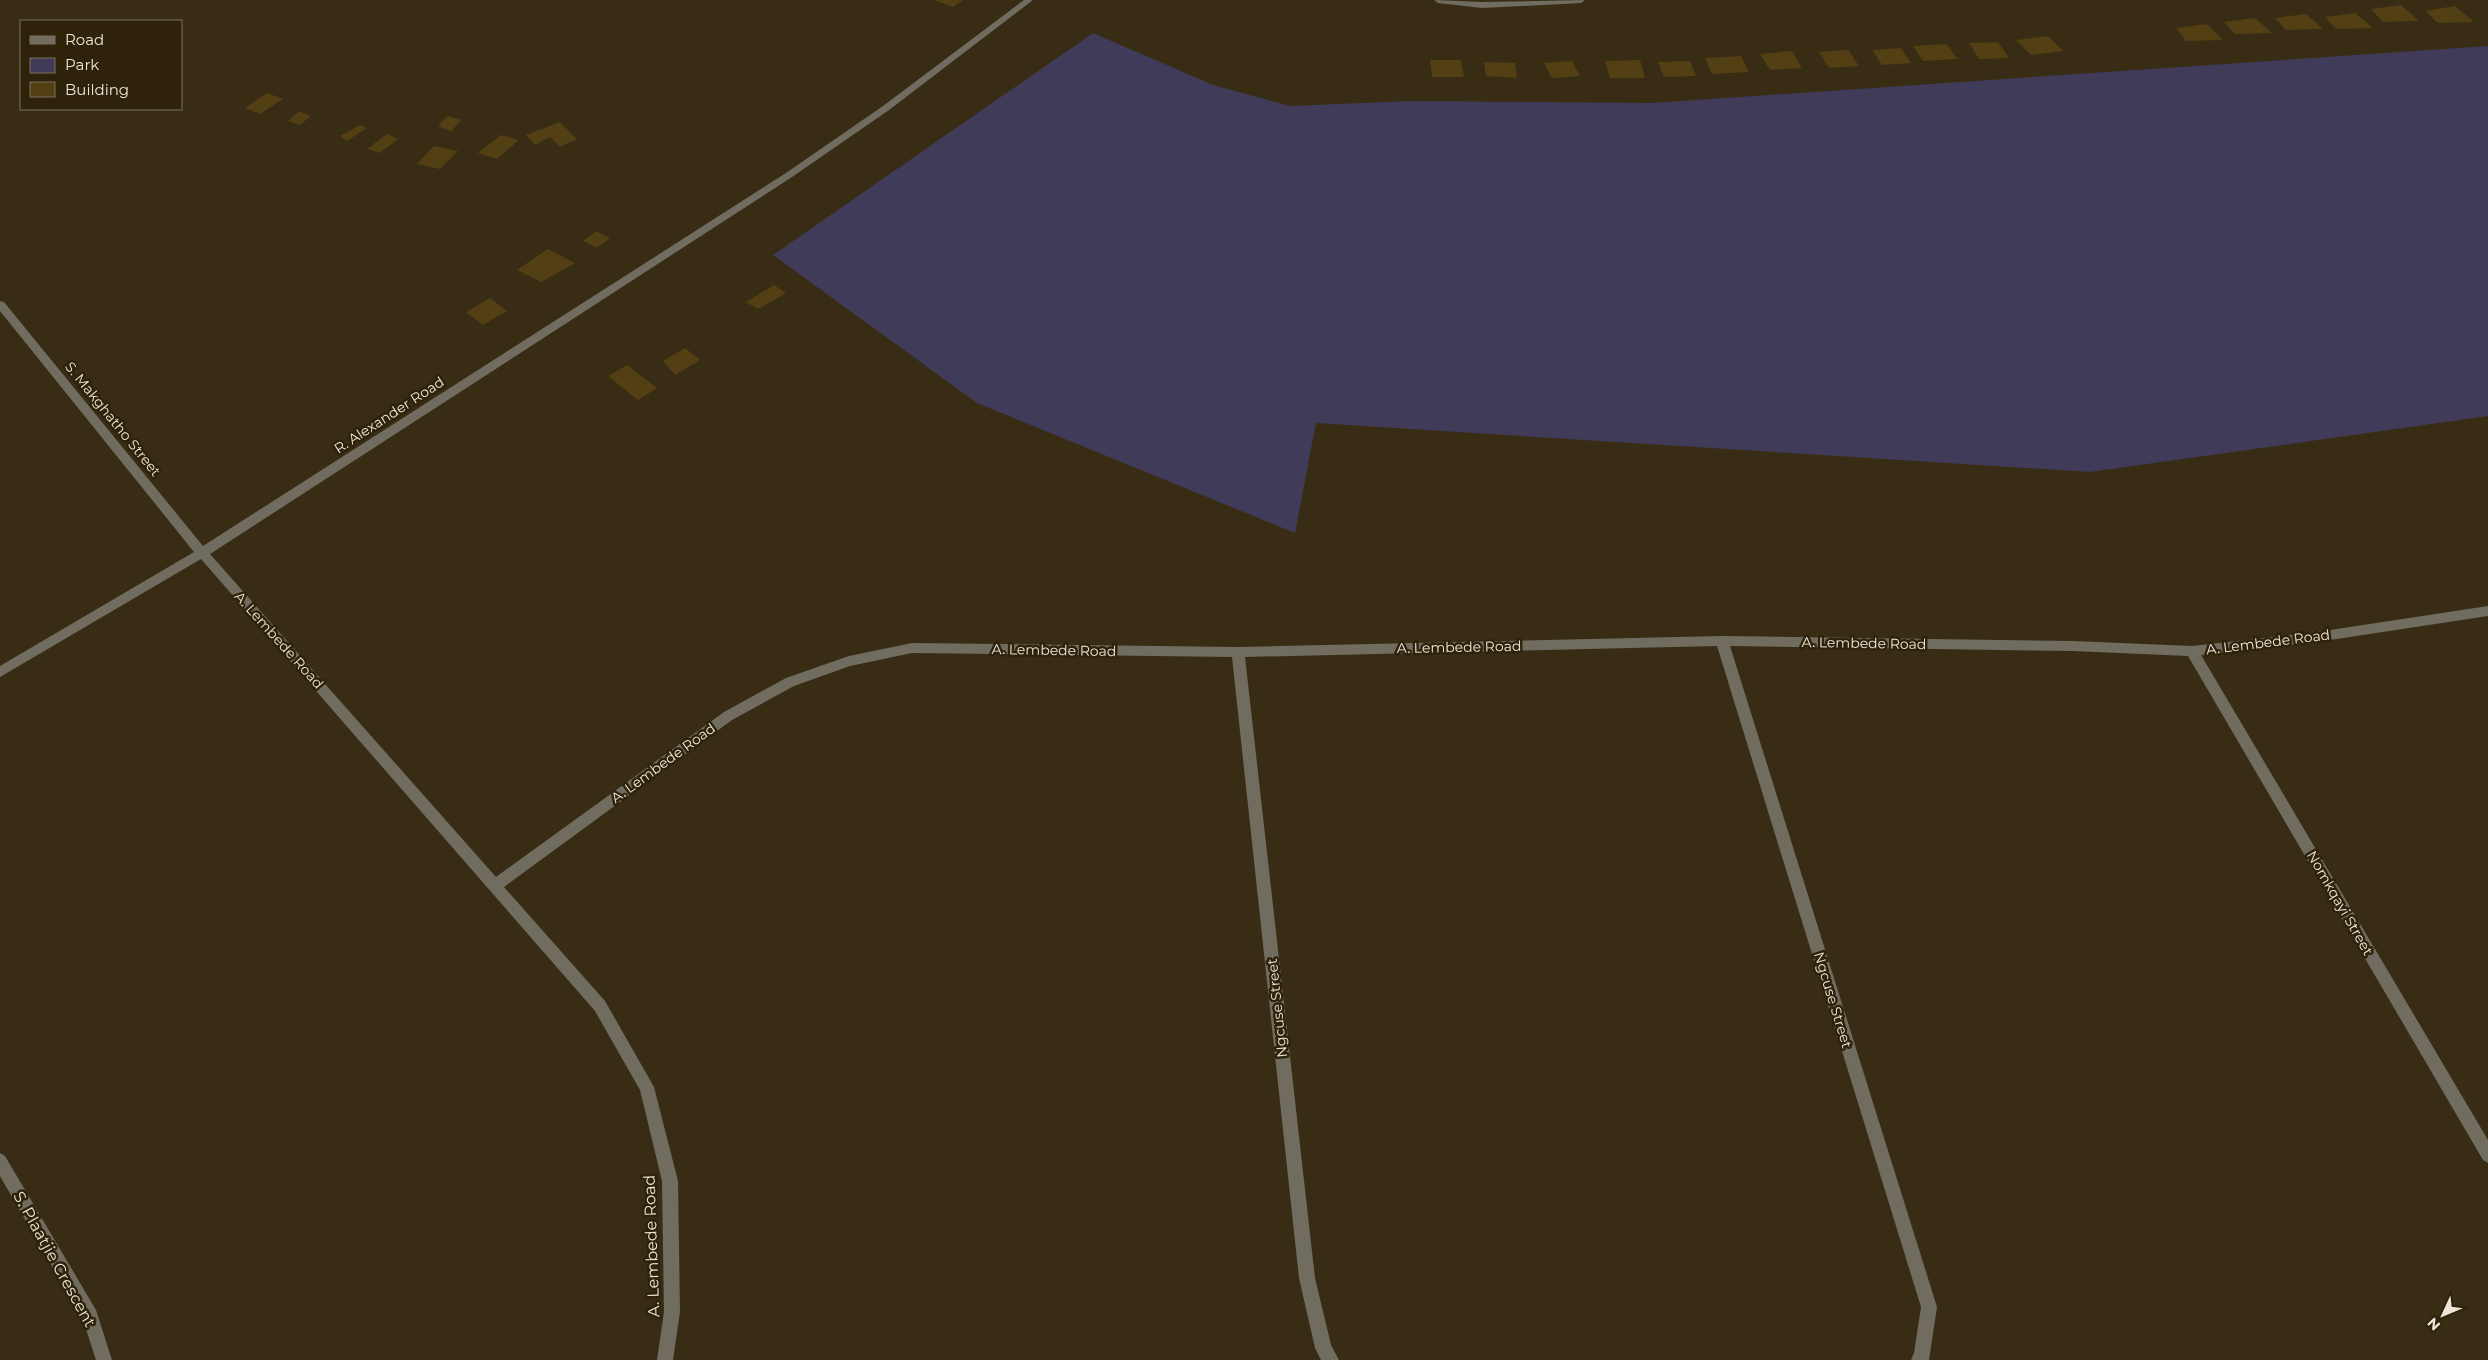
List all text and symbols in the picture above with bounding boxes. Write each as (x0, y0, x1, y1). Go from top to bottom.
legend (20, 20, 182, 110)
text: Road (65, 30, 104, 49)
text: Park (65, 55, 99, 74)
text: Building (65, 80, 129, 99)
street label: S. Makghatho Street (61, 358, 165, 480)
street label: R. Alexander Road (331, 373, 447, 457)
street label: A. Lembede Road (231, 588, 327, 692)
street label: A. Lembede Road (2205, 625, 2331, 659)
street label: A. Lembede Road (1801, 633, 1927, 653)
street label: A. Lembede Road (1396, 637, 1522, 657)
street label: A. Lembede Road (991, 640, 1117, 660)
street label: A. Lembede Road (607, 719, 719, 807)
street label: Nomkqayi Street (2303, 847, 2377, 959)
street label: Ngcuse Street (1810, 950, 1856, 1051)
street label: Ngcuse Street (1263, 957, 1291, 1058)
street label: A. Lembede Road (640, 1174, 663, 1318)
street label: S. Plaatjie Crescent (9, 1188, 100, 1331)
north arrow (2418, 1290, 2468, 1340)
text: N (2423, 1314, 2444, 1334)

